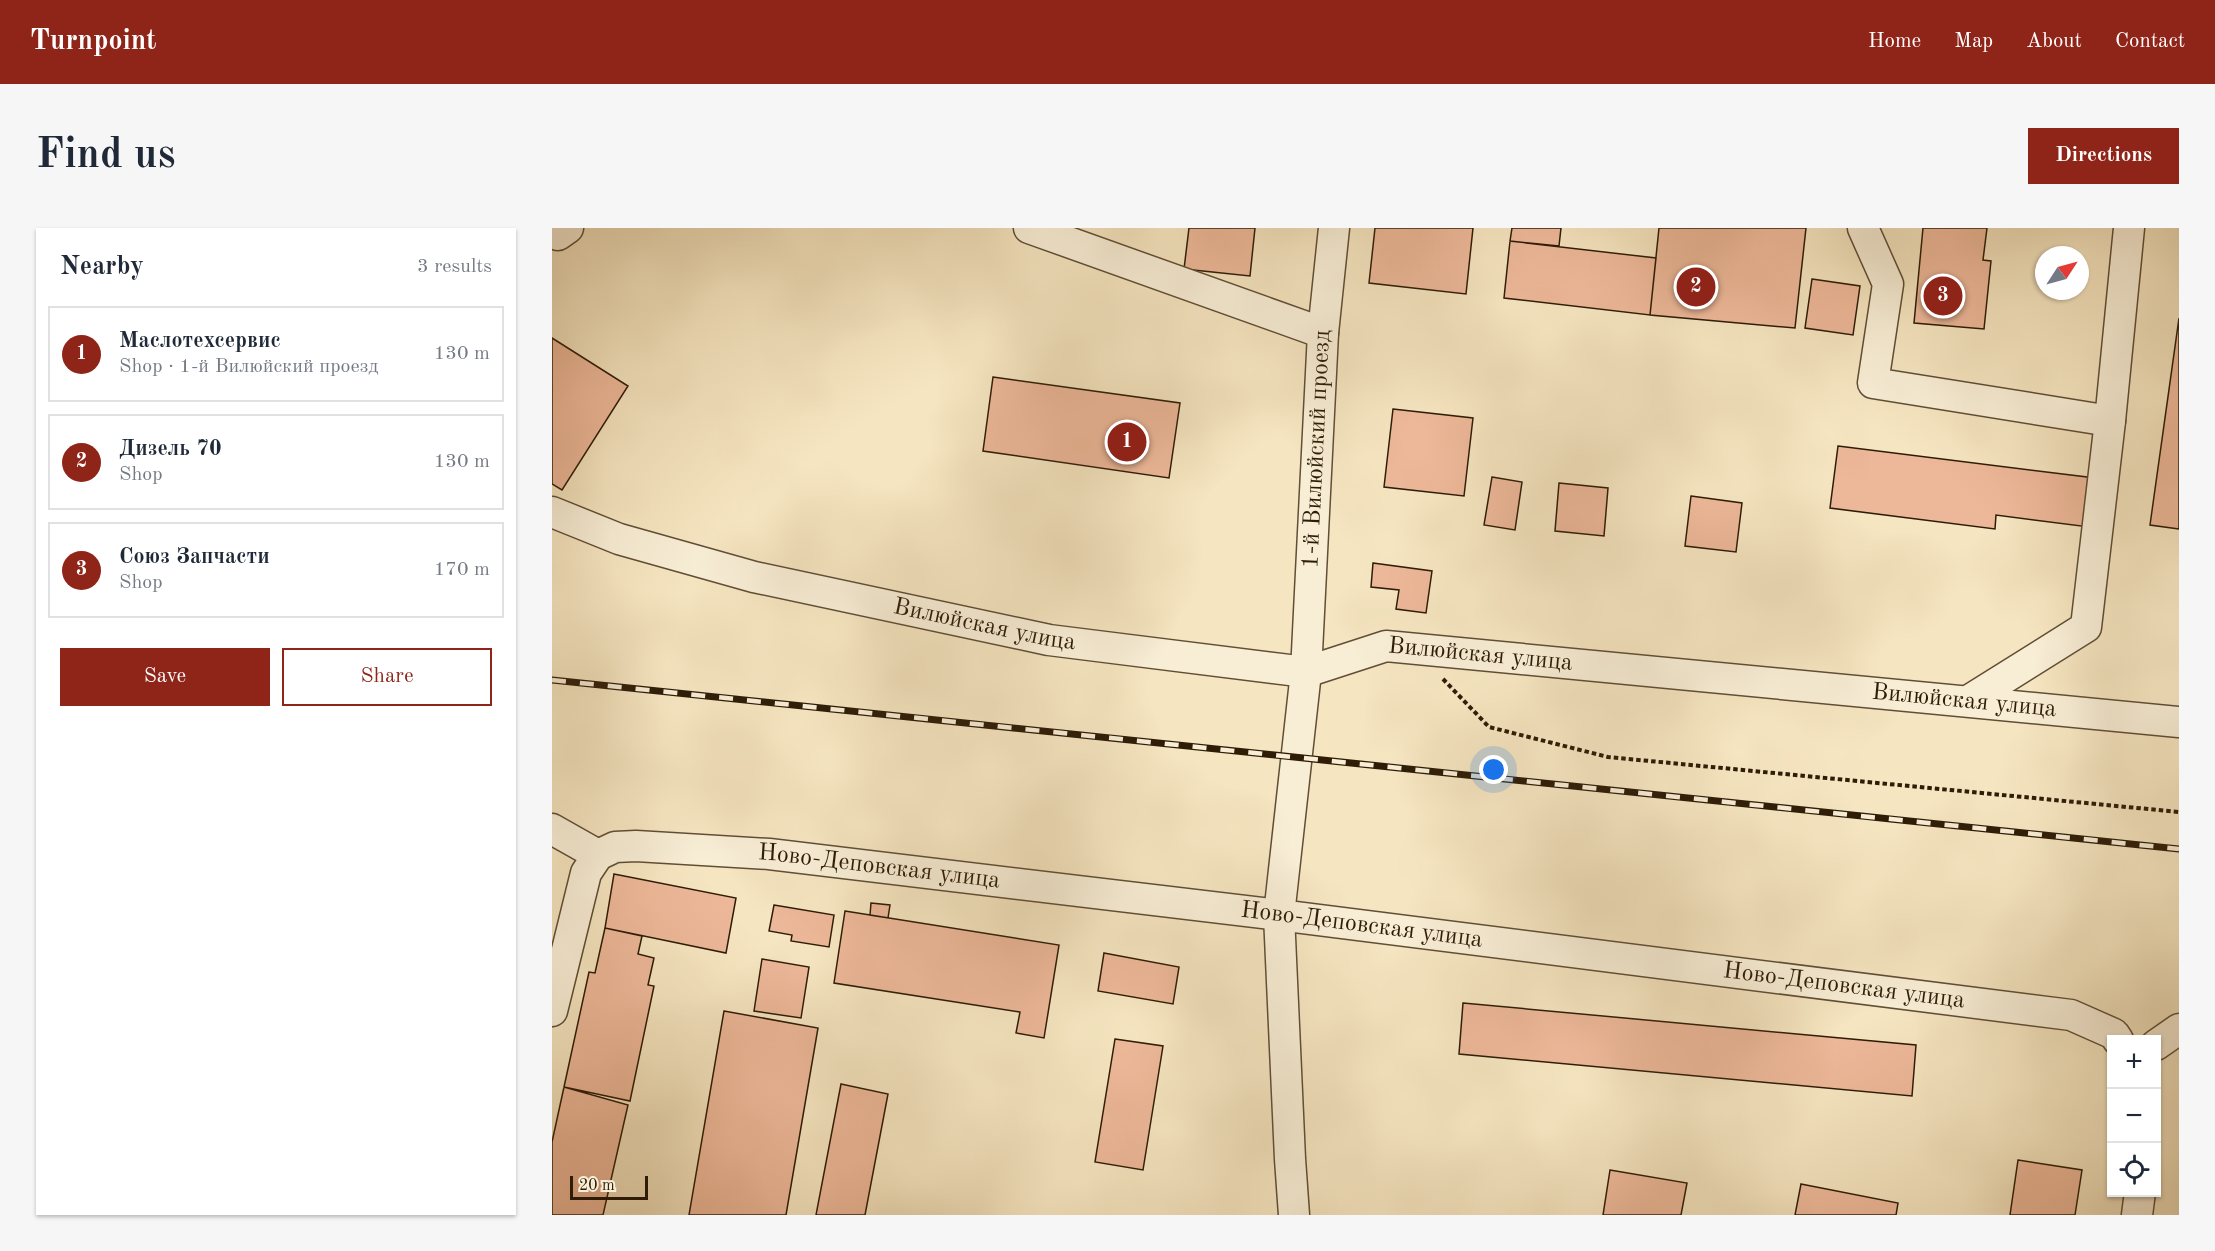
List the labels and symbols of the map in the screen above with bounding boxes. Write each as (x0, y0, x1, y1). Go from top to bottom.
north arrow (2035, 246, 2089, 300)
pin: 2 (1676, 264, 1716, 310)
pin: 3 (1924, 274, 1962, 318)
street label: 1-й Вилюйский проезд (1299, 329, 1335, 569)
pin: 1 (1108, 420, 1146, 464)
street label: Вилюйская улица (891, 595, 1077, 655)
street label: Вилюйская улица (1387, 634, 1574, 676)
street label: Вилюйская улица (1871, 681, 2058, 722)
your location (1479, 755, 1508, 784)
street label: Ново-Деповская улица (757, 841, 1002, 894)
street label: Ново-Деповская улица (1239, 899, 1484, 953)
street label: Ново-Деповская улица (1721, 959, 1966, 1013)
scale bar (570, 1173, 648, 1200)

